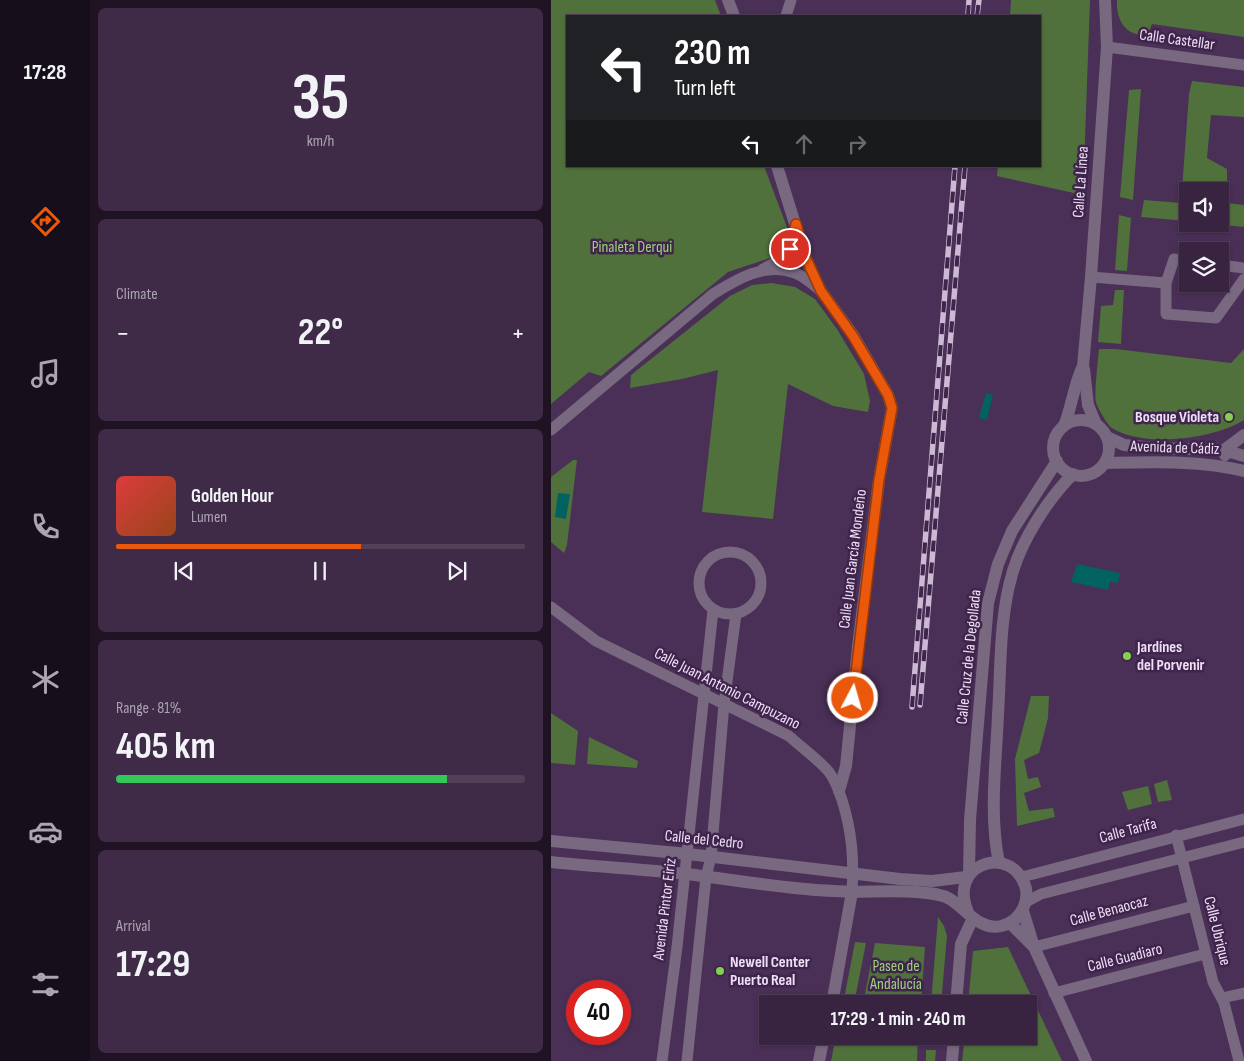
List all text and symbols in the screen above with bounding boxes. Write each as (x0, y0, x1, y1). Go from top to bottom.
street label: Calle Castellar (1138, 25, 1216, 55)
text: 230 m (674, 32, 750, 75)
icon: left (591, 35, 656, 100)
text: 17:28 (24, 59, 66, 86)
text: 35 (292, 60, 349, 138)
text: Turn left (674, 75, 736, 102)
icon: left (737, 130, 765, 158)
icon: ahead (790, 130, 818, 158)
icon: right (843, 130, 871, 158)
text: km/h (307, 132, 334, 151)
street label: Calle La Línea (1069, 146, 1093, 218)
map controls (1179, 182, 1229, 292)
button: sound (1179, 182, 1229, 232)
icon: directions (28, 204, 63, 239)
pin (769, 228, 811, 270)
icon: arrive (776, 235, 804, 263)
park label: Pinaleta Derqui (592, 238, 672, 257)
button: layers (1179, 242, 1229, 292)
text: Climate (116, 285, 158, 304)
text: 22° (298, 310, 343, 355)
text: − (116, 317, 130, 350)
text: + (511, 317, 525, 350)
icon: music (28, 356, 63, 391)
place label: Bosque Violeta (1135, 408, 1219, 427)
marker: Bosque Violeta (1223, 411, 1235, 423)
street label: Avenida de Cádiz (1129, 437, 1220, 459)
text: Golden Hour (191, 485, 274, 508)
street label: Calle Juan García Mondeño (835, 488, 871, 630)
text: Lumen (191, 508, 227, 527)
icon: phone (28, 509, 63, 544)
icon: previous (170, 557, 198, 585)
icon: pause (306, 557, 334, 585)
icon: next (443, 557, 471, 585)
street label: Calle Cruz de la Degollada (952, 589, 986, 725)
place label: Jardínes del Porvenir (1136, 638, 1205, 675)
street label: Calle Juan Antonio Campuzano (651, 644, 803, 734)
marker: Jardínes del Porvenir (1121, 650, 1133, 662)
icon: climate (28, 662, 63, 697)
position arrow (826, 671, 878, 723)
text: Range · 81% (116, 699, 181, 718)
text: 405 km (116, 724, 216, 769)
icon: car (28, 814, 63, 849)
street label: Calle Tarifa (1097, 814, 1159, 848)
street label: Calle del Cedro (664, 826, 744, 854)
street label: Avenida Pintor Eiriz (649, 857, 681, 962)
street label: Calle Benaocaz (1068, 891, 1150, 931)
street label: Calle Ubrique (1199, 895, 1235, 967)
text: Arrival (116, 917, 150, 936)
street label: Calle Guadiaro (1086, 940, 1164, 976)
text: 17:29 (116, 942, 190, 987)
place label: Newell Center Puerto Real (730, 953, 810, 990)
park label: Paseo de Andalucía (869, 957, 922, 994)
marker: Newell Center Puerto Real (714, 965, 726, 977)
icon: filters (28, 967, 63, 1002)
speed limit sign: 40 (566, 980, 631, 1045)
text: 17:29 · 1 min · 240 m (830, 1008, 966, 1031)

